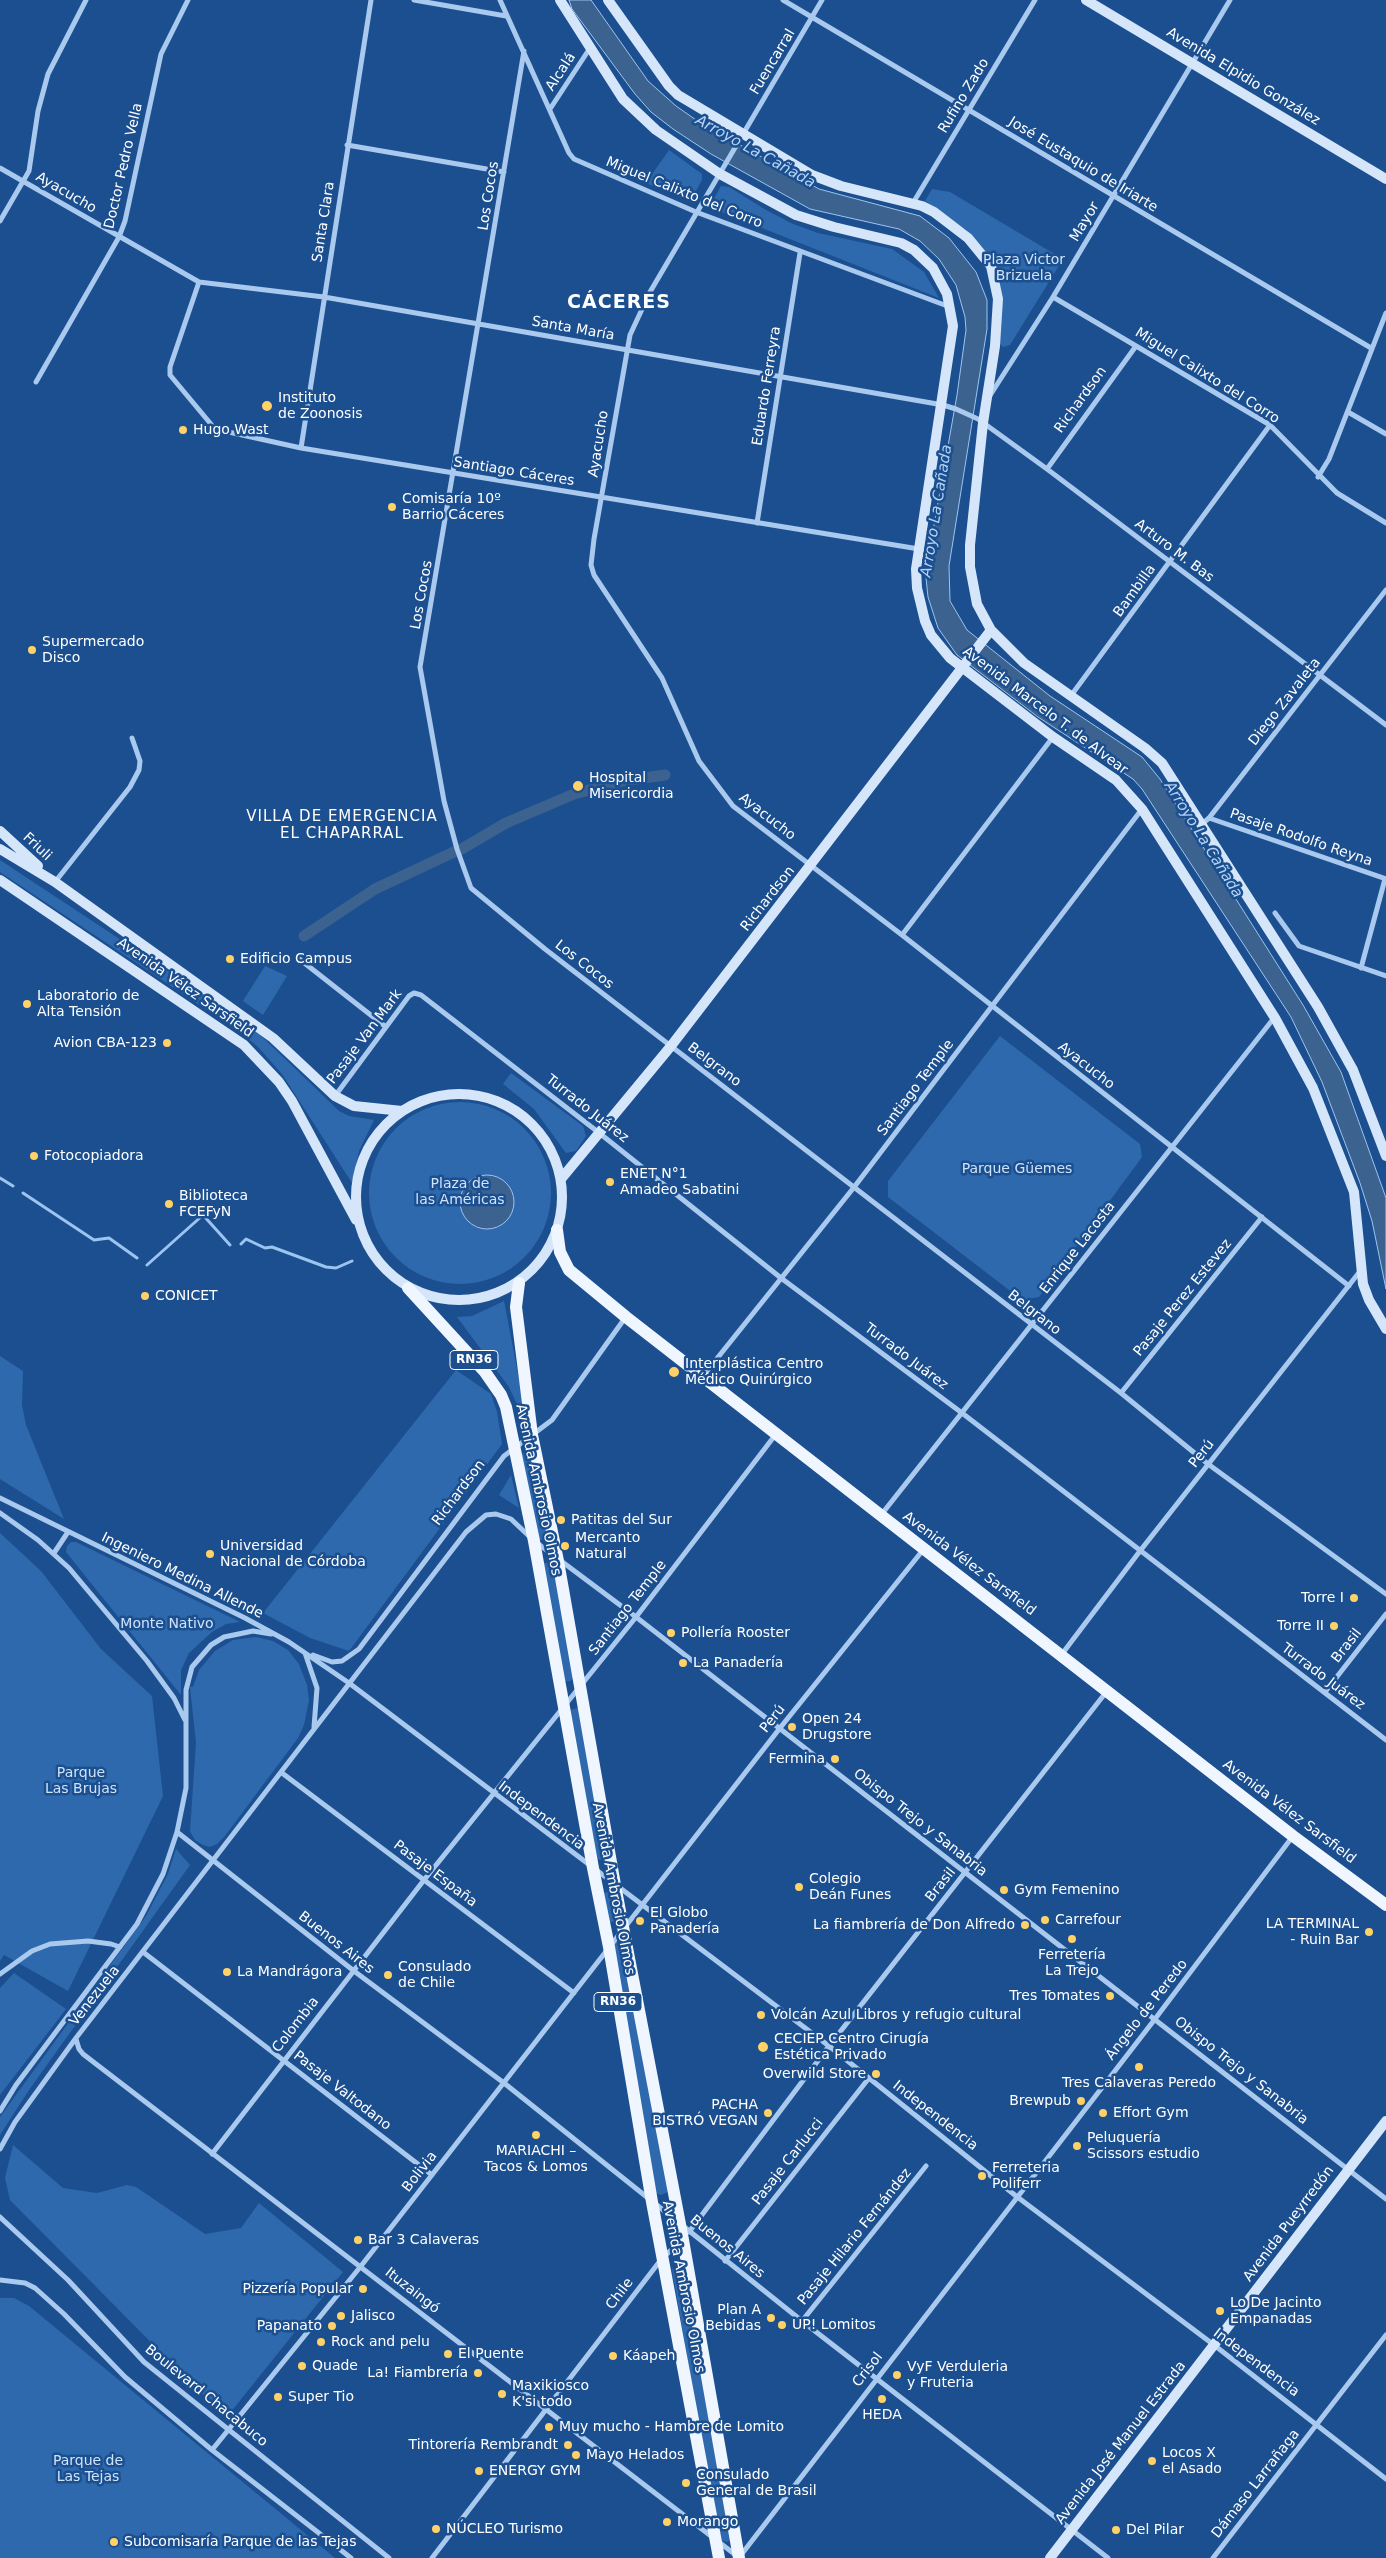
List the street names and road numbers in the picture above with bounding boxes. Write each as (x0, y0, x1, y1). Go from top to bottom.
street label: Avenida Elpidio González (1163, 25, 1323, 129)
street label: Fuencarral (747, 26, 799, 98)
street label: Alcalá (542, 50, 580, 94)
street label: Rufino Zado (935, 56, 993, 136)
street label: Doctor Pedro Vella (101, 101, 147, 231)
street label: José Eustaquio de Iriarte (1005, 114, 1161, 216)
street label: Miguel Calixto del Corro (603, 154, 765, 232)
street label: Los Cocos (475, 160, 503, 232)
street label: Ayacucho (33, 169, 99, 217)
street label: Santa Clara (309, 180, 339, 264)
street label: Mayor (1067, 199, 1103, 245)
street label: Santa María (530, 313, 616, 345)
street label: Eduardo Ferreyra (749, 325, 785, 447)
street label: Miguel Calixto del Corro (1132, 325, 1282, 427)
street label: Richardson (1051, 364, 1111, 436)
street label: Ayacucho (585, 410, 613, 478)
street label: Santiago Cáceres (452, 454, 576, 490)
street label: Arturo M. Bas (1131, 516, 1217, 586)
street label: Los Cocos (408, 559, 436, 631)
street label: Bambilla (1110, 561, 1160, 621)
street label: Avenida Marcelo T. de Alvear (959, 643, 1131, 779)
street label: Diego Zavaleta (1246, 655, 1324, 749)
street label: Ayacucho (735, 790, 799, 844)
street label: Pasaje Rodolfo Reyna (1228, 806, 1374, 870)
street label: Friuli (19, 829, 55, 865)
street label: Richardson (737, 863, 799, 935)
street label: Avenida Vélez Sarsfield (114, 935, 256, 1041)
street label: Los Cocos (551, 937, 617, 993)
street label: Pasaje Van Mark (324, 986, 406, 1088)
street label: Santiago Temple (874, 1037, 958, 1139)
street label: Belgrano (684, 1039, 744, 1091)
street label: Ayacucho (1054, 1039, 1118, 1093)
street label: Turrado Juárez (542, 1072, 632, 1146)
street label: Enrique Lacosta (1037, 1199, 1119, 1297)
street label: Pasaje Perez Estevez (1130, 1236, 1236, 1360)
street label: Belgrano (1004, 1287, 1064, 1339)
street label: Turrado Juárez (861, 1320, 951, 1394)
road number: RN36 (450, 1350, 498, 1370)
street label: Avenida Ambrosio Olmos (512, 1403, 564, 1577)
street label: Perú (1186, 1437, 1218, 1471)
street label: Richardson (429, 1457, 489, 1529)
street label: Avenida Vélez Sarsfield (899, 1508, 1039, 1620)
street label: Ingeniero Medina Allende (98, 1529, 266, 1623)
street label: Santiago Temple (586, 1557, 670, 1659)
street label: Brasil (1328, 1625, 1366, 1667)
street label: Turrado Juárez (1278, 1640, 1368, 1714)
street label: Perú (757, 1702, 789, 1736)
street label: Avenida Vélez Sarsfield (1219, 1756, 1359, 1868)
street label: Obispo Trejo y Sanabria (850, 1766, 990, 1880)
street label: Independencia (495, 1778, 587, 1854)
street label: Avenida Ambrosio Olmos (588, 1801, 638, 1977)
street label: Pasaje España (390, 1837, 480, 1911)
street label: Brasil (922, 1864, 960, 1906)
street label: Buenos Aires (295, 1908, 377, 1978)
street label: Ángelo de Peredo (1103, 1956, 1191, 2064)
street label: Venezuela (66, 1963, 124, 2029)
road number: RN36 (594, 1992, 642, 2011)
street label: Colombia (269, 1994, 323, 2056)
street label: Obispo Trejo y Sanabria (1171, 2014, 1311, 2128)
street label: Pasaje Valtodano (290, 2048, 394, 2134)
street label: Independencia (889, 2078, 981, 2154)
street label: Pasaje Carlucci (749, 2115, 827, 2209)
street label: Bolivia (399, 2148, 441, 2196)
street label: Avenida Pueyrredón (1240, 2163, 1338, 2285)
street label: Pasaje Hilario Fernández (795, 2165, 915, 2309)
street label: Avenida Ambrosio Olmos (658, 2199, 708, 2375)
street label: Buenos Aires (686, 2212, 768, 2282)
street label: Ituzaingó (381, 2264, 443, 2318)
street label: Chile (603, 2275, 637, 2313)
street label: Independencia (1210, 2325, 1302, 2401)
street label: Boulevard Chacabuco (141, 2341, 271, 2451)
street label: Crisol (849, 2349, 887, 2391)
street label: Avenida José Manuel Estrada (1052, 2358, 1190, 2528)
street label: Dámaso Larrañaga (1208, 2426, 1304, 2542)

